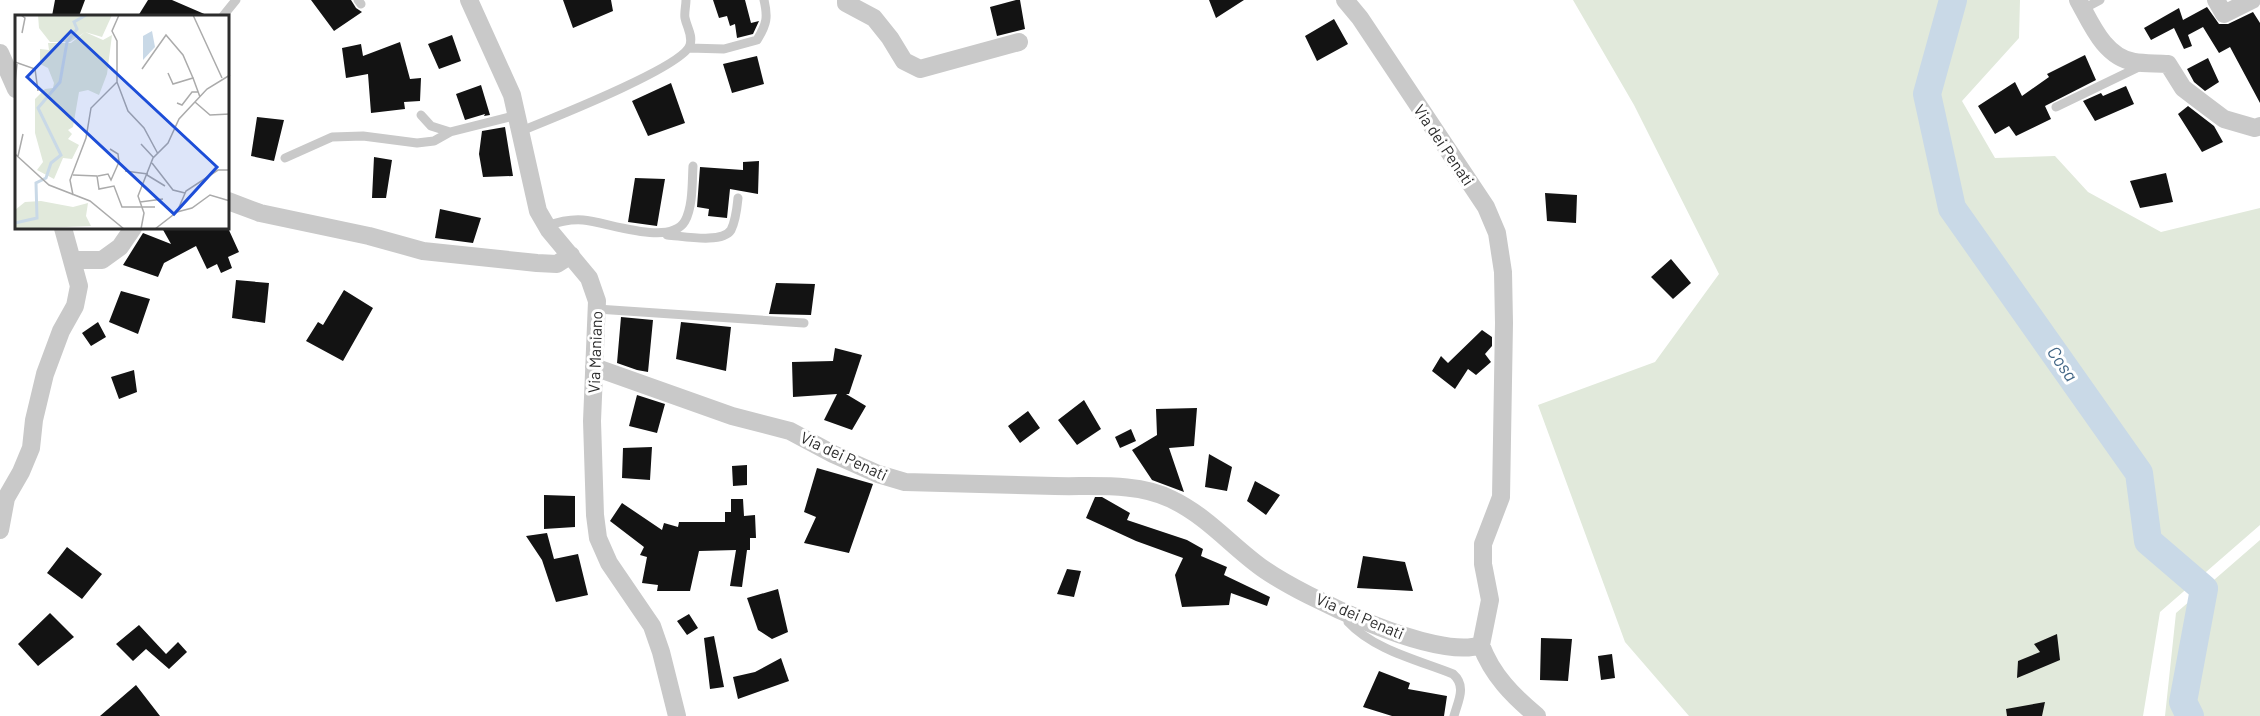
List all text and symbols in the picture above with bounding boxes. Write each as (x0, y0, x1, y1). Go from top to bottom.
inset map (15, 15, 230, 230)
street label: Via dei Penati (1410, 101, 1479, 189)
street label: Via Maniano (584, 310, 605, 394)
water label: Cosa (2043, 342, 2083, 385)
street label: Via dei Penati (798, 427, 891, 484)
street label: Via dei Penati (1313, 588, 1407, 643)

